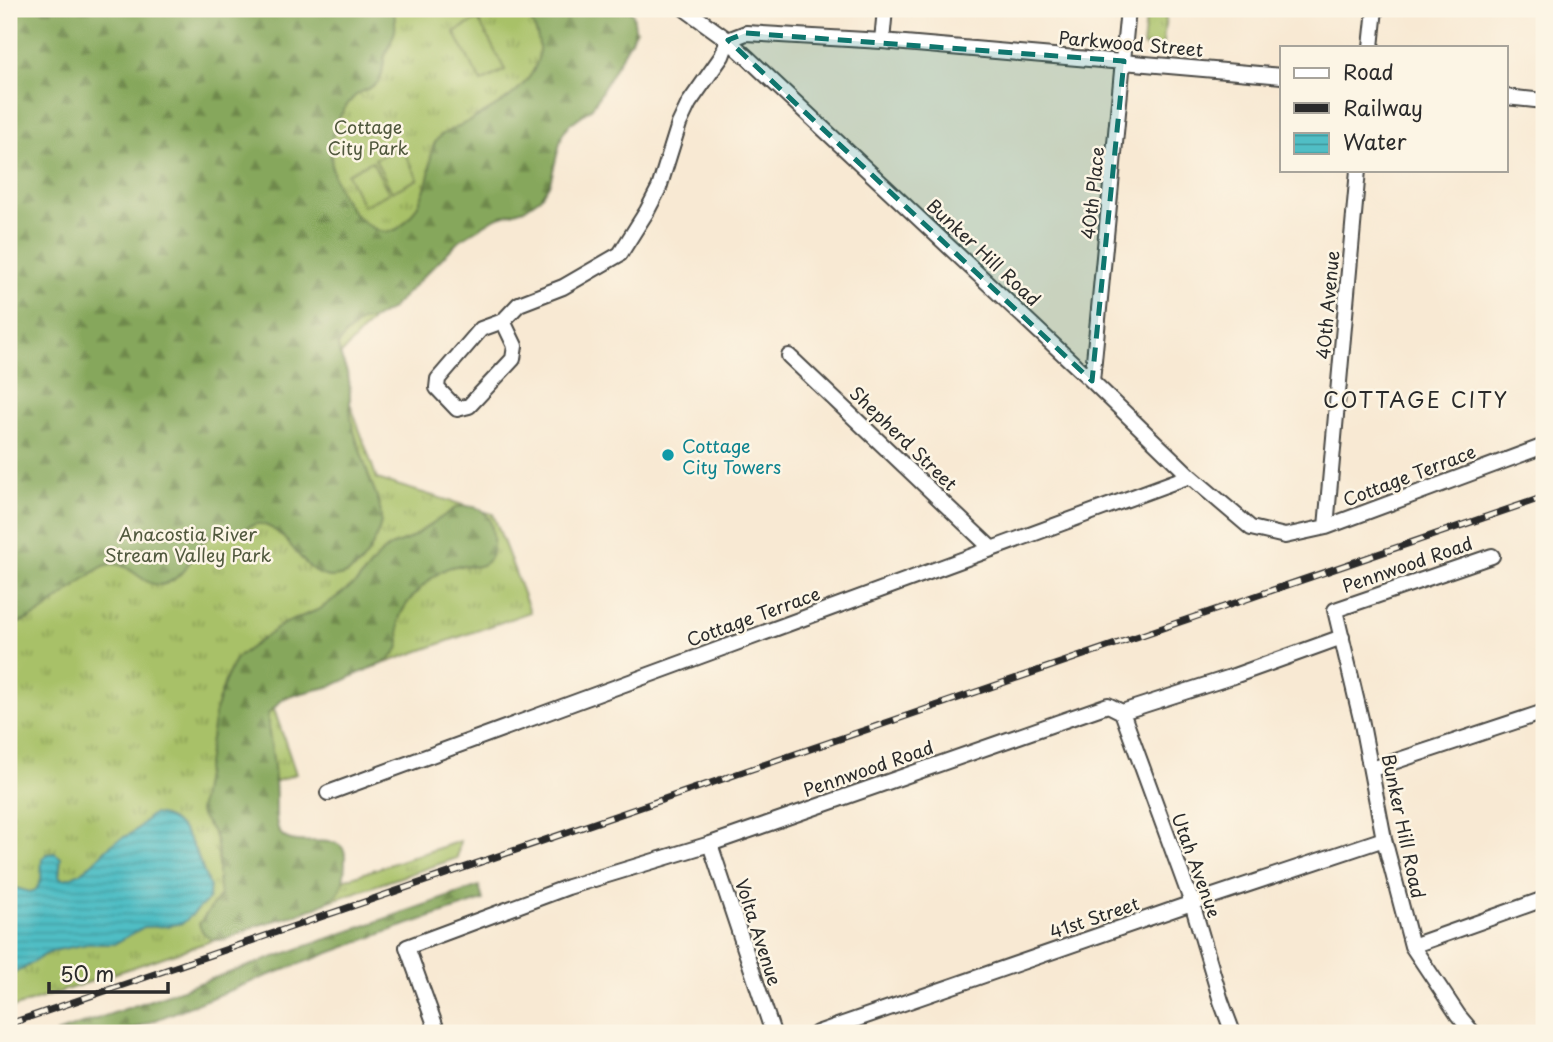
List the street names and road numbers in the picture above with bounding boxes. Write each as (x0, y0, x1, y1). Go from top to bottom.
street label: Parkwood Street (1058, 23, 1204, 63)
street label: 40th Place (1074, 145, 1110, 241)
street label: Bunker Hill Road (921, 192, 1047, 312)
street label: 40th Avenue (1309, 249, 1345, 361)
street label: Shepherd Street (844, 380, 964, 496)
street label: Cottage Terrace (1339, 437, 1479, 513)
street label: Pennwood Road (1338, 529, 1476, 599)
street label: Cottage Terrace (683, 579, 823, 653)
street label: Pennwood Road (799, 733, 937, 803)
street label: Bunker Hill Road (1376, 751, 1432, 901)
street label: Utah Avenue (1166, 809, 1228, 921)
street label: Volta Avenue (729, 875, 789, 989)
street label: 41st Street (1046, 889, 1142, 945)

